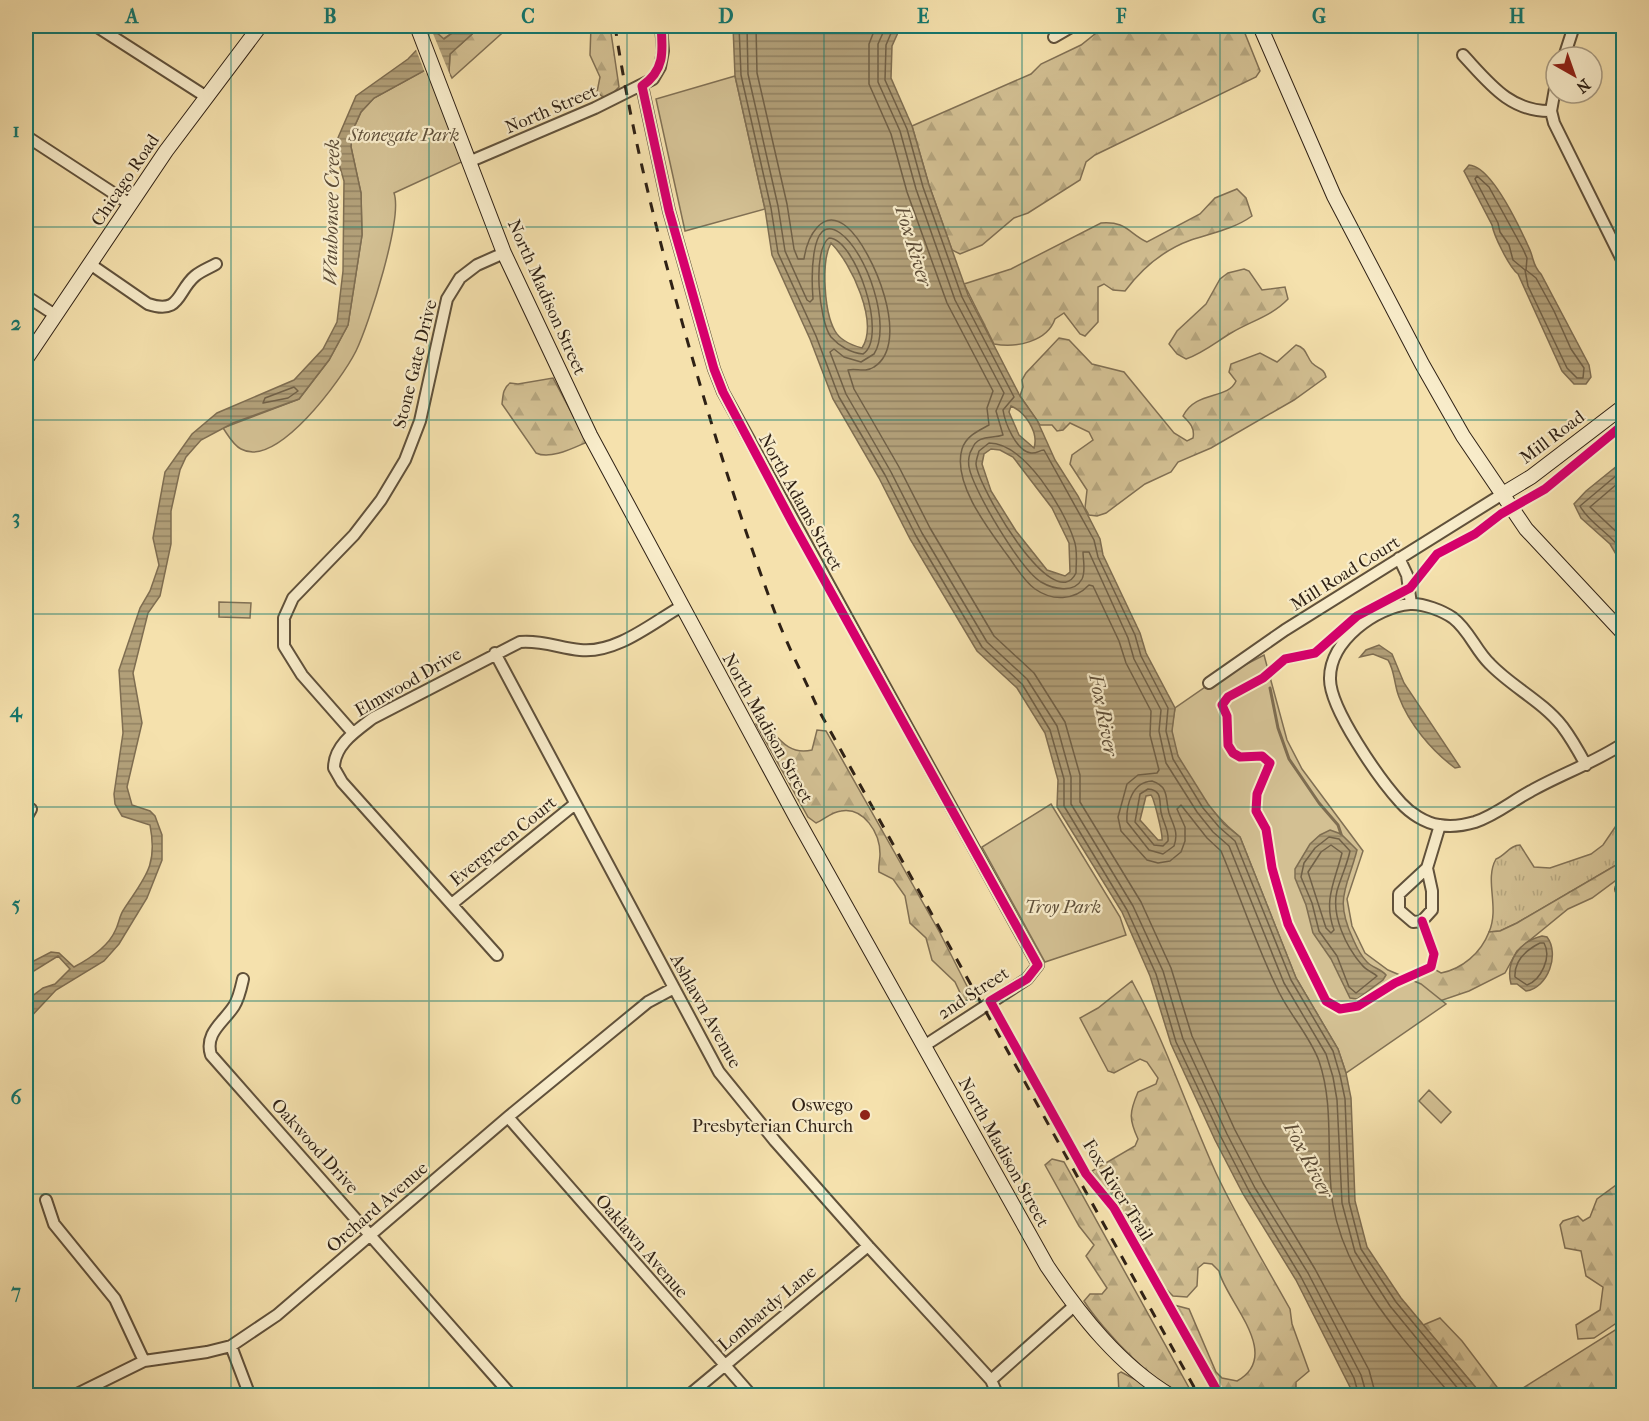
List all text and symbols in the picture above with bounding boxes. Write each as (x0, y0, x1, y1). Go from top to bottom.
text: A (124, 5, 140, 28)
text: B (323, 5, 337, 28)
text: C (521, 5, 535, 28)
text: D (718, 5, 734, 28)
text: E (917, 5, 929, 28)
text: F (1115, 5, 1127, 28)
text: G (1312, 5, 1326, 28)
text: H (1509, 5, 1525, 28)
north arrow (1544, 45, 1604, 105)
text: N (1572, 75, 1594, 98)
street label: North Street (502, 80, 601, 138)
text: 1 (12, 119, 20, 142)
park label: Stonegate Park (348, 125, 459, 146)
street label: Chicago Road (87, 130, 164, 230)
water label: Waubonsee Creek (319, 139, 344, 285)
water label: Fox River (890, 202, 937, 291)
street label: North Madison Street (503, 216, 591, 379)
street label: Stone Gate Drive (389, 297, 442, 431)
text: 2 (11, 312, 21, 335)
street label: Mill Road (1516, 406, 1589, 469)
street label: North Adams Street (754, 430, 847, 575)
text: 3 (12, 506, 20, 529)
street label: Mill Road Court (1287, 531, 1404, 615)
street label: Elmwood Drive (351, 643, 465, 721)
street label: North Madison Street (718, 650, 818, 807)
water label: Fox River (1084, 671, 1123, 760)
text: 4 (9, 699, 23, 723)
street label: Evergreen Court (446, 792, 561, 891)
text: 5 (12, 893, 21, 916)
park label: Troy Park (1025, 897, 1101, 918)
street label: Ashlawn Avenue (665, 950, 746, 1072)
street label: 2nd Street (934, 962, 1013, 1024)
street label: North Madison Street (954, 1074, 1054, 1231)
text: 6 (11, 1086, 23, 1109)
street label: Oakwood Drive (266, 1094, 363, 1198)
place label: Oswego Presbyterian Church (692, 1095, 853, 1137)
marker: Oswego Presbyterian Church (858, 1108, 872, 1122)
water label: Fox River (1279, 1117, 1339, 1204)
street label: Fox River Trail (1078, 1136, 1157, 1245)
street label: Orchard Avenue (322, 1158, 432, 1257)
street label: Oaklawn Avenue (591, 1190, 692, 1303)
street label: Lombardy Lane (714, 1261, 821, 1356)
text: 7 (10, 1280, 21, 1303)

